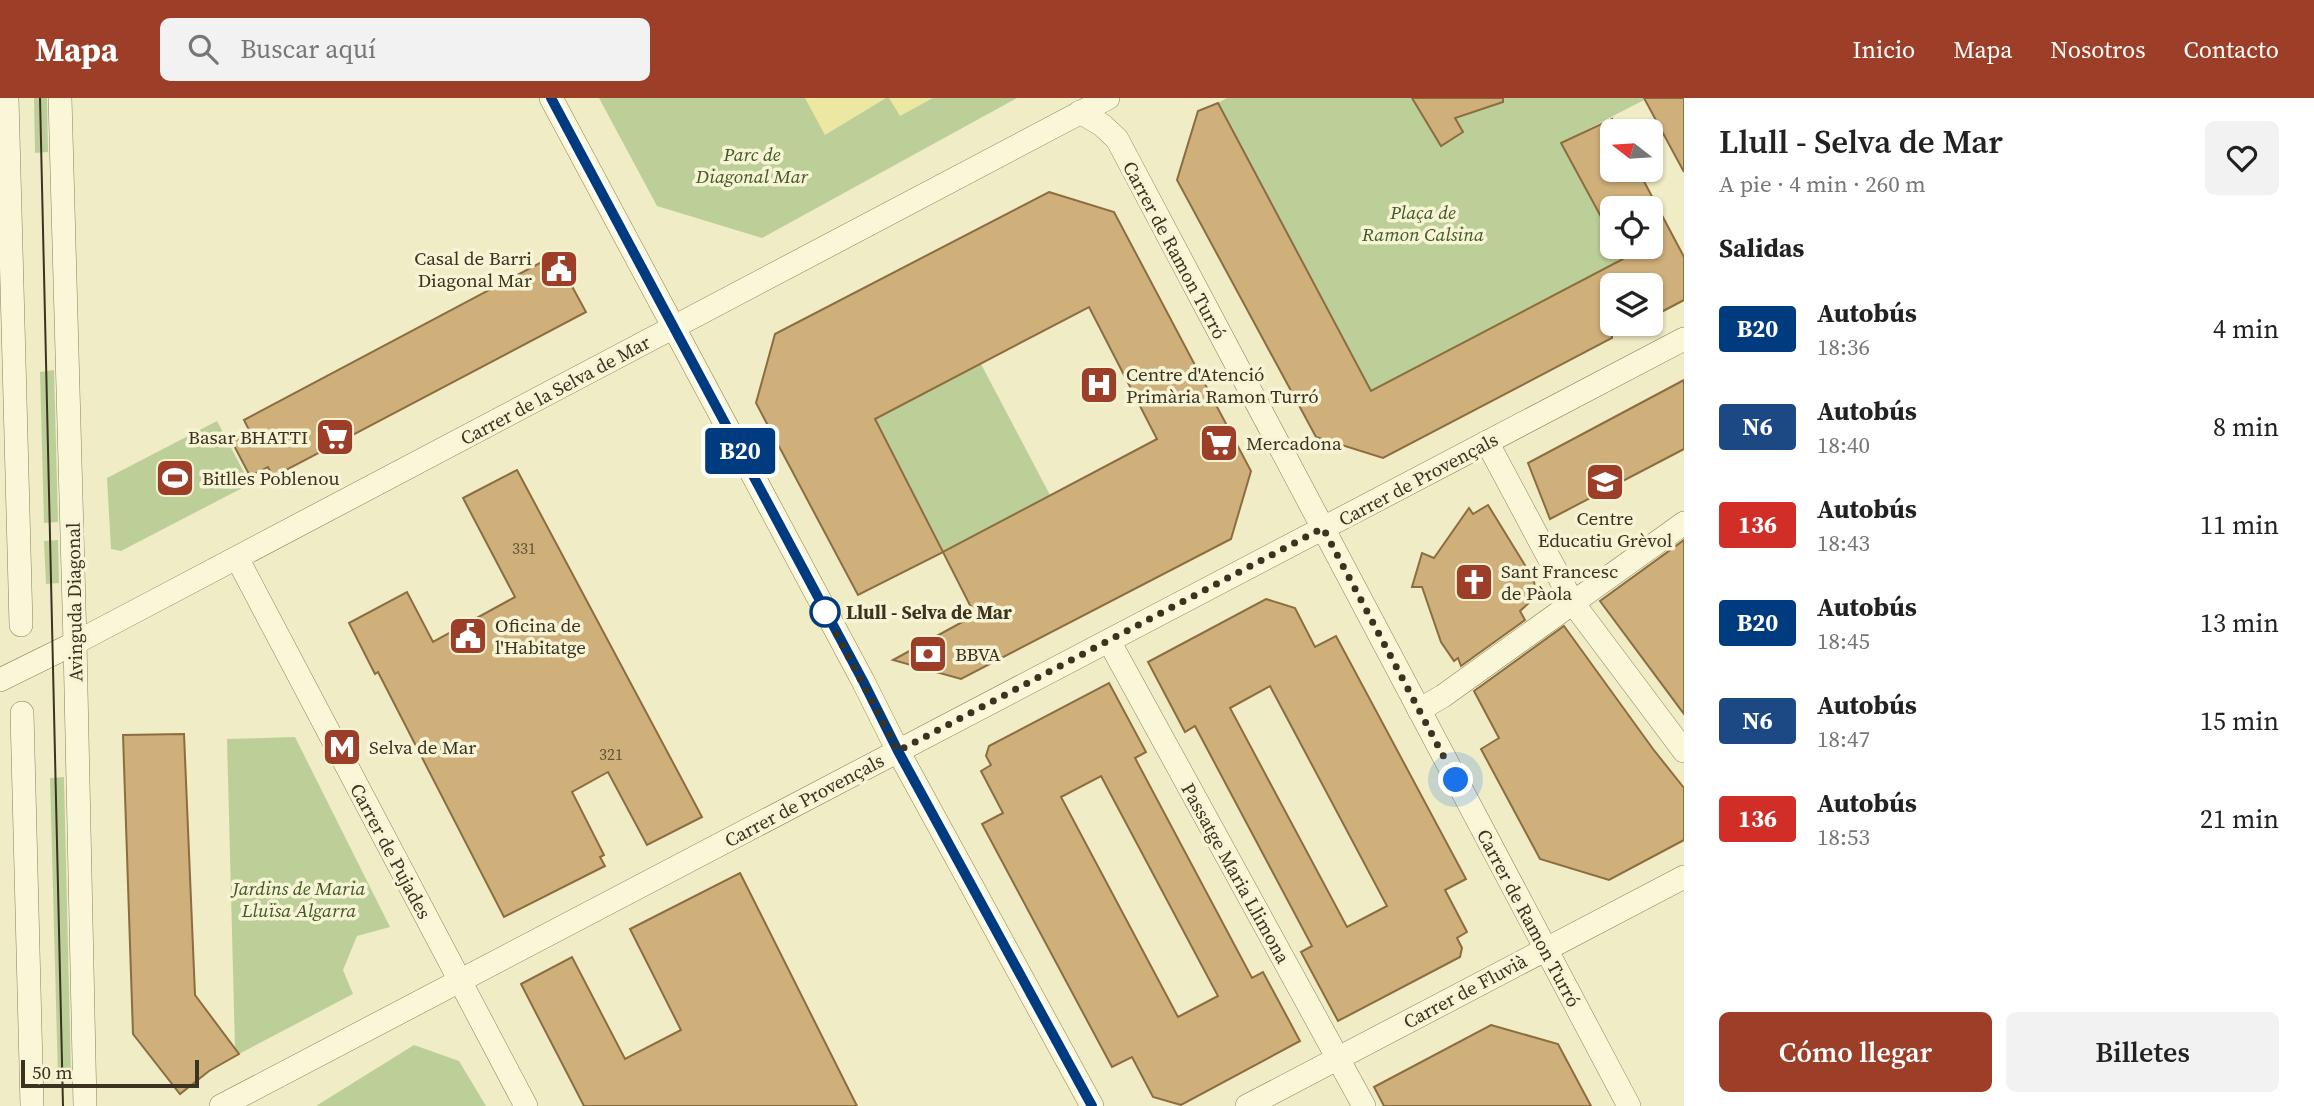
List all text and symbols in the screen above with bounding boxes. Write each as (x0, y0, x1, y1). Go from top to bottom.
search box (160, 18, 650, 81)
text: Mapa (35, 27, 118, 72)
icon: search (184, 30, 222, 68)
text: Buscar aquí (240, 31, 376, 67)
text: Inicio (1853, 33, 1915, 66)
text: Mapa (1953, 33, 2012, 66)
text: Nosotros (2050, 33, 2146, 66)
text: Contacto (2184, 33, 2279, 66)
north arrow (1600, 119, 1662, 182)
map controls (1600, 119, 1663, 336)
text: Llull - Selva de Mar (1719, 119, 2003, 164)
button: heart (2205, 121, 2279, 195)
park label: Parc de Diagonal Mar (695, 141, 810, 189)
street label: Carrer de Ramon Turró (1117, 156, 1233, 344)
text: A pie · 4 min · 260 m (1719, 168, 1926, 200)
button: locate (1600, 196, 1663, 259)
park label: Plaça de Ramon Calsina (1361, 199, 1484, 247)
text: Salidas (1719, 230, 1804, 266)
place label: Casal de Barri Diagonal Mar (414, 245, 532, 293)
public building icon: Casal de Barri Diagonal Mar (538, 248, 580, 290)
button: layers (1600, 273, 1663, 336)
text: Autobús (1817, 295, 1917, 331)
text: 4 min (2213, 311, 2279, 347)
text: B20 (1737, 312, 1778, 345)
street label: Carrer de la Selva de Mar (456, 329, 654, 451)
text: 18:36 (1817, 331, 1870, 363)
place label: Centre d'Atenció Primària Ramon Turró (1126, 361, 1319, 409)
hospital icon: Centre d'Atenció Primària Ramon Turró (1078, 364, 1120, 406)
text: Autobús (1817, 393, 1917, 429)
text: 8 min (2213, 409, 2279, 445)
text: N6 (1742, 410, 1773, 443)
supermarket icon: Basar BHATTI (314, 416, 356, 458)
supermarket icon: Mercadona (1198, 422, 1240, 464)
place label: Basar BHATTI (188, 424, 308, 450)
street label: Carrer de Provençals (1334, 426, 1502, 532)
line badge: B20 (700, 428, 780, 474)
text: 18:40 (1817, 429, 1870, 461)
place label: Mercadona (1246, 430, 1342, 456)
text: B20 (719, 434, 761, 467)
sports icon: Bitlles Poblenou (154, 457, 196, 499)
school or university icon: Centre Educatiu Grèvol (1584, 461, 1626, 503)
place label: Bitlles Poblenou (202, 465, 340, 491)
text: Autobús (1817, 491, 1917, 527)
place label: Centre Educatiu Grèvol (1538, 505, 1673, 553)
text: 11 min (2200, 507, 2279, 543)
text: 136 (1738, 508, 1777, 541)
street label: Avinguda Diagonal (60, 522, 88, 682)
text: 18:43 (1817, 527, 1870, 559)
house number: 331 (512, 537, 536, 559)
place label: Sant Francesc de Pàola (1501, 558, 1618, 606)
church icon: Sant Francesc de Pàola (1453, 561, 1495, 603)
text: Autobús (1817, 589, 1917, 625)
marker: Llull - Selva de Mar (810, 597, 840, 627)
place label: Llull - Selva de Mar (846, 599, 1012, 625)
text: 13 min (2200, 605, 2279, 641)
text: B20 (1737, 606, 1778, 639)
place label: Oficina de l'Habitatge (495, 612, 586, 660)
public building icon: Oficina de l'Habitatge (447, 615, 489, 657)
text: 18:45 (1817, 625, 1870, 657)
bank icon: BBVA (907, 633, 949, 675)
place label: BBVA (955, 641, 1001, 667)
text: Autobús (1817, 687, 1917, 723)
text: 15 min (2200, 703, 2279, 739)
text: N6 (1742, 704, 1773, 737)
text: 18:47 (1817, 723, 1870, 755)
metro station icon: Selva de Mar (321, 726, 363, 768)
place label: Selva de Mar (369, 734, 476, 760)
house number: 321 (599, 743, 623, 765)
street label: Carrer de Provençals (720, 747, 888, 853)
your location (1438, 762, 1473, 797)
street label: Passatge Maria Llimona (1176, 778, 1297, 968)
street label: Carrer de Pujades (344, 779, 438, 923)
text: Autobús (1817, 785, 1917, 821)
text: 21 min (2200, 801, 2279, 837)
text: 136 (1738, 802, 1777, 835)
text: 18:53 (1817, 821, 1870, 853)
street label: Carrer de Ramon Turró (1471, 824, 1587, 1012)
park label: Jardins de Maria Lluïsa Algarra (230, 875, 365, 923)
street label: Carrer de Fluvià (1399, 947, 1532, 1035)
button: Cómo llegar (1719, 1012, 1992, 1092)
button: Billetes (2006, 1012, 2279, 1092)
scale bar (21, 1057, 200, 1089)
text: 50 m (32, 1059, 73, 1085)

